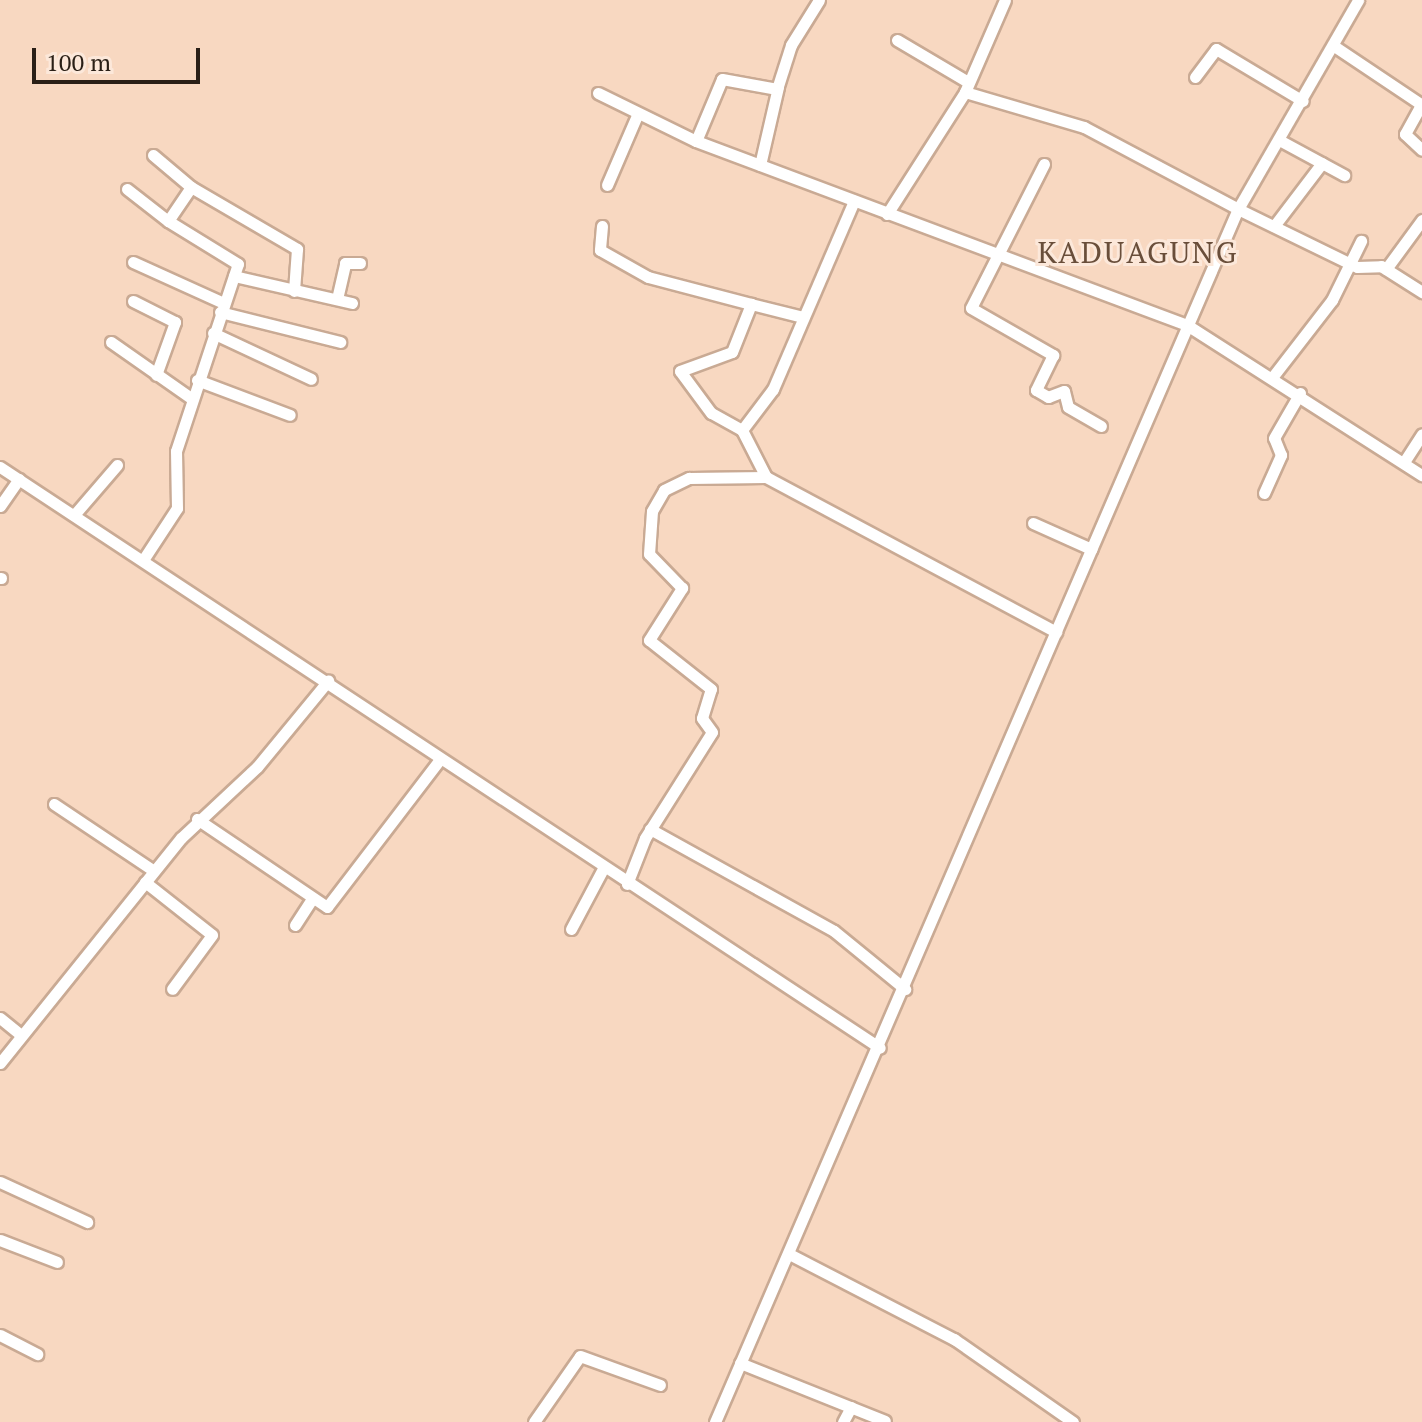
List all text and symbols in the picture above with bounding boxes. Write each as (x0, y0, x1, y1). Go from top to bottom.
scale bar (36, 32, 204, 82)
text: 100 m (46, 46, 111, 78)
district label: KADUAGUNG (1038, 234, 1238, 270)

